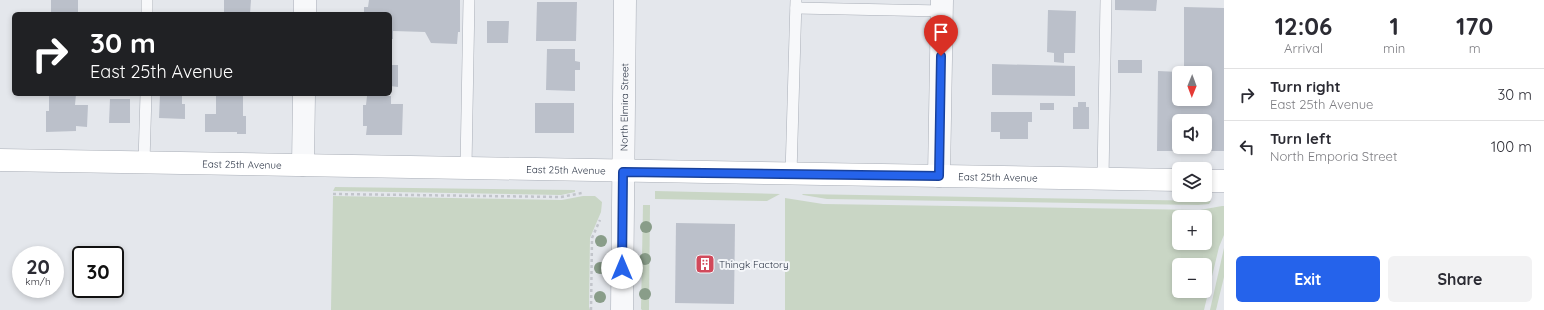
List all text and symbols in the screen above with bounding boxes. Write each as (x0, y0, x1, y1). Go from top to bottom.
text: 12:06 (1275, 11, 1332, 41)
text: 1 (1389, 11, 1399, 41)
text: 170 (1456, 11, 1493, 41)
pin (924, 15, 958, 56)
icon: arrive (930, 21, 952, 43)
text: 30 m (90, 25, 156, 60)
icon: right (24, 28, 76, 80)
text: Arrival (1284, 40, 1323, 56)
text: min (1383, 40, 1405, 56)
text: m (1469, 40, 1481, 56)
text: East 25th Avenue (90, 60, 233, 83)
street label: North Elmira Street (617, 62, 631, 151)
north arrow (1172, 66, 1212, 106)
map controls (1172, 66, 1212, 298)
text: Turn right (1270, 77, 1341, 96)
icon: right (1236, 84, 1258, 106)
text: 30 m (1497, 85, 1532, 104)
text: East 25th Avenue (1270, 96, 1373, 112)
button: sound (1172, 114, 1212, 154)
text: Turn left (1270, 129, 1332, 148)
icon: left (1236, 136, 1258, 158)
text: 100 m (1491, 137, 1532, 156)
text: North Emporia Street (1270, 148, 1397, 164)
street label: East 25th Avenue (202, 157, 282, 171)
street label: East 25th Avenue (526, 162, 606, 177)
button: layers (1172, 162, 1212, 202)
street label: East 25th Avenue (958, 170, 1038, 184)
button: + (1172, 210, 1212, 250)
speed limit sign: 30 (72, 246, 124, 298)
position arrow (601, 247, 643, 289)
building icon: Thingk Factory (694, 253, 716, 275)
text: 20 (26, 254, 50, 279)
button: Exit (1236, 256, 1380, 302)
button: Share (1388, 256, 1532, 302)
place label: Thingk Factory (719, 258, 789, 271)
button: − (1172, 258, 1212, 298)
text: km/h (25, 275, 51, 288)

